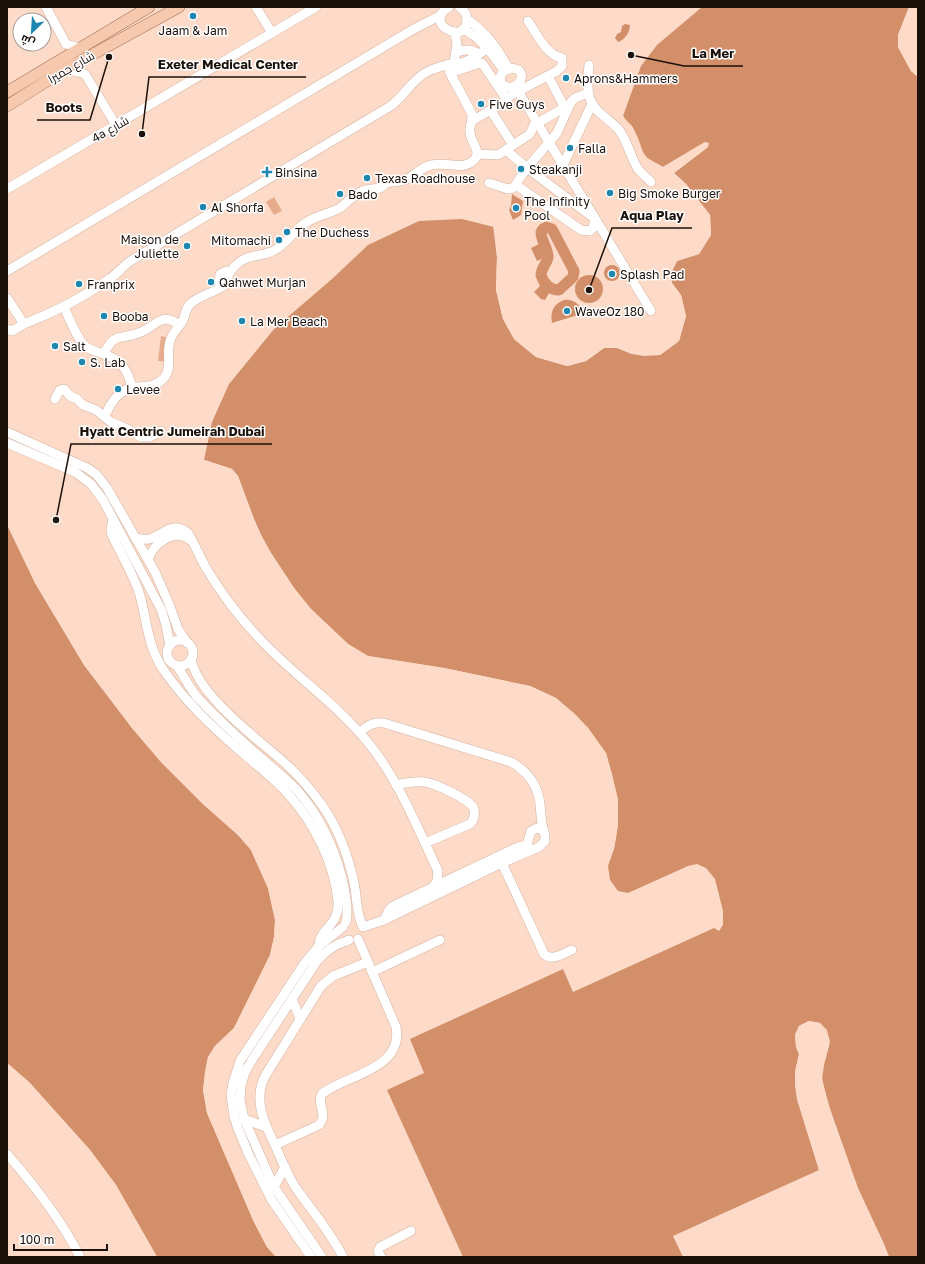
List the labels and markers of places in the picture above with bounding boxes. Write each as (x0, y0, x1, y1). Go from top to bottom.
marker: Jaam & Jam (188, 11, 198, 21)
place label: Jaam & Jam (159, 23, 227, 38)
callout: La Mer (684, 41, 743, 66)
callout: Exeter Medical Center (149, 52, 306, 77)
place label: Aprons&Hammers (574, 71, 678, 86)
marker: Aprons&Hammers (561, 73, 571, 83)
callout: Boots (37, 95, 90, 120)
place label: Five Guys (489, 97, 545, 112)
marker: Five Guys (476, 99, 486, 109)
place label: Falla (578, 141, 606, 156)
marker: Falla (565, 143, 575, 153)
place label: Steakanji (529, 162, 582, 177)
marker: Steakanji (516, 164, 526, 174)
place label: Binsina (275, 165, 317, 180)
marker: Binsina (262, 167, 272, 177)
place label: Texas Roadhouse (375, 171, 475, 186)
marker: Texas Roadhouse (362, 173, 372, 183)
place label: Big Smoke Burger (618, 186, 721, 201)
place label: Bado (348, 187, 377, 202)
marker: Big Smoke Burger (605, 188, 615, 198)
marker: Bado (335, 189, 345, 199)
place label: The Infinity Pool (524, 194, 590, 223)
place label: Al Shorfa (211, 200, 264, 215)
marker: Al Shorfa (198, 202, 208, 212)
marker: The Infinity Pool (511, 203, 521, 213)
callout: Aqua Play (612, 203, 692, 228)
place label: The Duchess (295, 225, 369, 240)
marker: The Duchess (282, 227, 292, 237)
place label: Maison de Juliette (120, 232, 179, 261)
place label: Mitomachi (211, 233, 271, 248)
marker: Mitomachi (274, 235, 284, 245)
marker: Maison de Juliette (182, 241, 192, 251)
place label: Splash Pad (620, 267, 684, 282)
marker: Splash Pad (607, 269, 617, 279)
place label: Qahwet Murjan (219, 275, 306, 290)
place label: Franprix (87, 277, 135, 292)
marker: Qahwet Murjan (206, 277, 216, 287)
marker: Franprix (74, 279, 84, 289)
place label: WaveOz 180 (575, 304, 644, 319)
marker: WaveOz 180 (562, 306, 572, 316)
place label: Booba (112, 309, 149, 324)
marker: Booba (99, 311, 109, 321)
place label: La Mer Beach (250, 314, 327, 329)
marker: La Mer Beach (237, 316, 247, 326)
place label: Salt (63, 339, 86, 354)
marker: Salt (50, 341, 60, 351)
place label: S. Lab (90, 355, 125, 370)
marker: S. Lab (77, 357, 87, 367)
place label: Levee (126, 382, 160, 397)
marker: Levee (113, 384, 123, 394)
callout: Hyatt Centric Jumeirah Dubai (71, 419, 272, 444)

